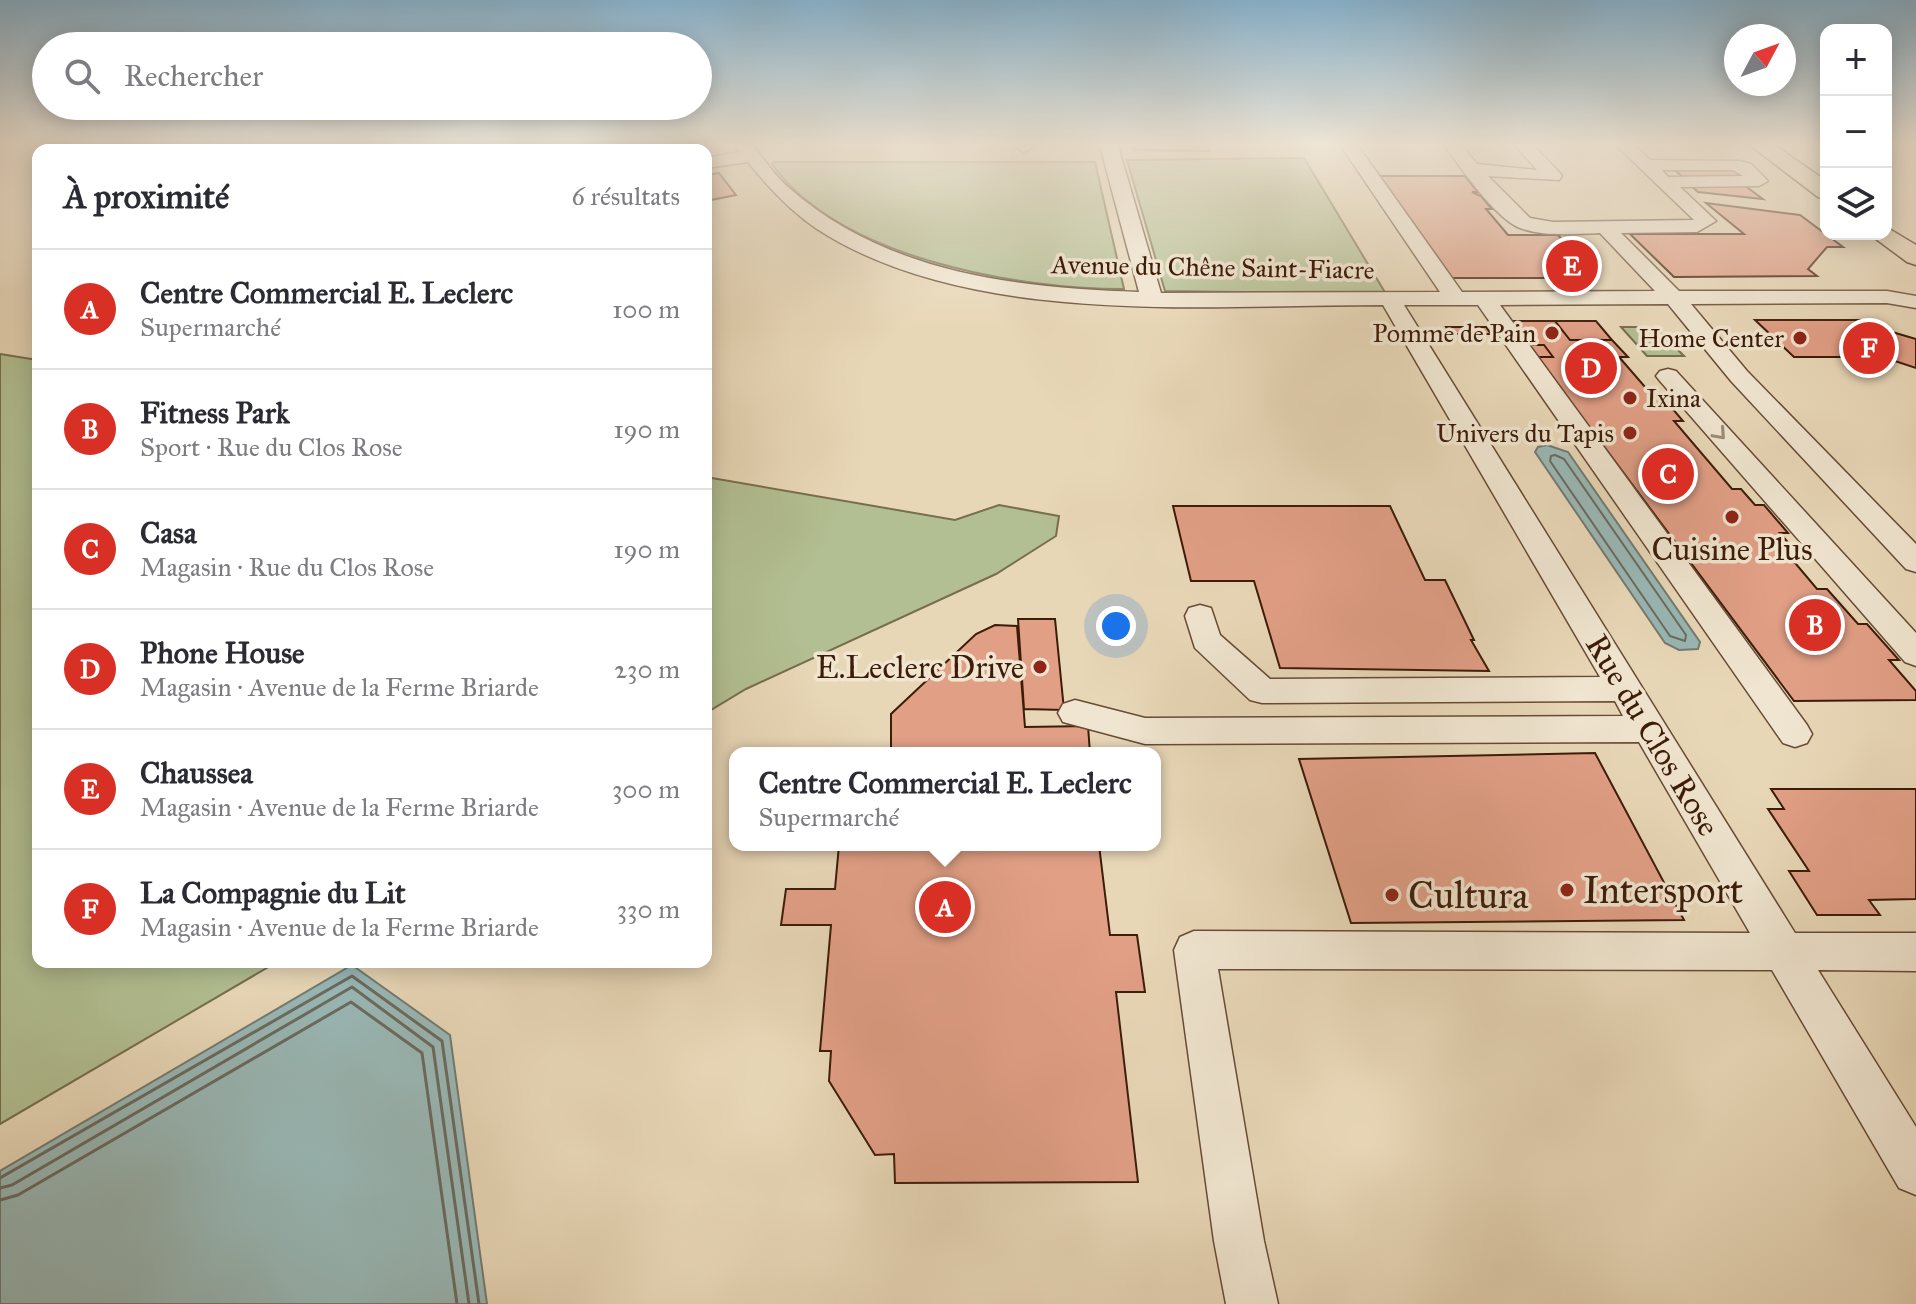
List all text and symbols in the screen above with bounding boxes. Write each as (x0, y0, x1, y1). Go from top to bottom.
north arrow (1724, 24, 1796, 96)
map controls (1820, 24, 1892, 240)
button: + (1820, 24, 1892, 96)
search box (32, 32, 712, 120)
icon: search (60, 54, 104, 98)
text: Rechercher (124, 58, 263, 94)
button: − (1820, 96, 1892, 168)
button: layers (1820, 168, 1892, 240)
text: À proximité (64, 176, 229, 217)
text: 6 résultats (572, 180, 680, 212)
pin: E (1546, 236, 1598, 296)
street label: Avenue du Chêne Saint-Fiacre (1050, 248, 1375, 286)
text: Centre Commercial E. Leclerc (140, 275, 513, 311)
text: A (81, 293, 99, 325)
text: 100 m (612, 293, 680, 325)
text: Supermarché (140, 311, 281, 343)
place label: Pomme de Pain (1372, 317, 1536, 349)
pin: F (1843, 318, 1895, 378)
place label: Home Center (1638, 322, 1784, 354)
marker: Pomme de Pain (1543, 324, 1561, 342)
marker: Home Center (1791, 329, 1809, 347)
pin: D (1565, 338, 1617, 398)
place label: Ixina (1646, 382, 1701, 414)
marker: Ixina (1621, 389, 1639, 407)
text: Fitness Park (140, 395, 290, 431)
text: B (81, 413, 99, 445)
text: 190 m (613, 413, 680, 445)
place label: Univers du Tapis (1436, 417, 1614, 449)
marker: Univers du Tapis (1621, 424, 1639, 442)
one-way arrow (1710, 425, 1725, 440)
text: Sport · Rue du Clos Rose (140, 431, 403, 463)
pin: C (1642, 444, 1694, 504)
marker: Cuisine Plus (1723, 508, 1741, 526)
text: Casa (140, 515, 197, 551)
place label: Cuisine Plus (1651, 530, 1813, 569)
text: C (81, 533, 99, 565)
text: 190 m (613, 533, 680, 565)
text: Magasin · Rue du Clos Rose (140, 551, 434, 583)
pin: B (1789, 595, 1841, 655)
your location (1096, 606, 1136, 646)
street label: Rue du Clos Rose (1577, 627, 1728, 843)
text: Phone House (140, 635, 305, 671)
place label: E.Leclerc Drive (816, 648, 1024, 687)
text: D (80, 653, 100, 685)
text: 230 m (614, 653, 680, 685)
marker: E.Leclerc Drive (1031, 658, 1049, 676)
text: Magasin · Avenue de la Ferme Briarde (140, 671, 539, 703)
popup (729, 747, 1161, 851)
text: Chaussea (140, 755, 253, 791)
text: Centre Commercial E. Leclerc (758, 765, 1132, 801)
text: E (81, 773, 99, 805)
text: 300 m (612, 773, 680, 805)
text: Magasin · Avenue de la Ferme Briarde (140, 791, 539, 823)
text: Supermarché (758, 801, 899, 833)
place label: Intersport (1583, 867, 1743, 913)
place label: Cultura (1408, 872, 1529, 918)
text: La Compagnie du Lit (140, 875, 406, 911)
pin: A (919, 877, 971, 937)
marker: Intersport (1558, 881, 1576, 899)
marker: Cultura (1383, 886, 1401, 904)
text: F (82, 893, 99, 925)
text: 330 m (617, 893, 680, 925)
text: Magasin · Avenue de la Ferme Briarde (140, 911, 539, 943)

